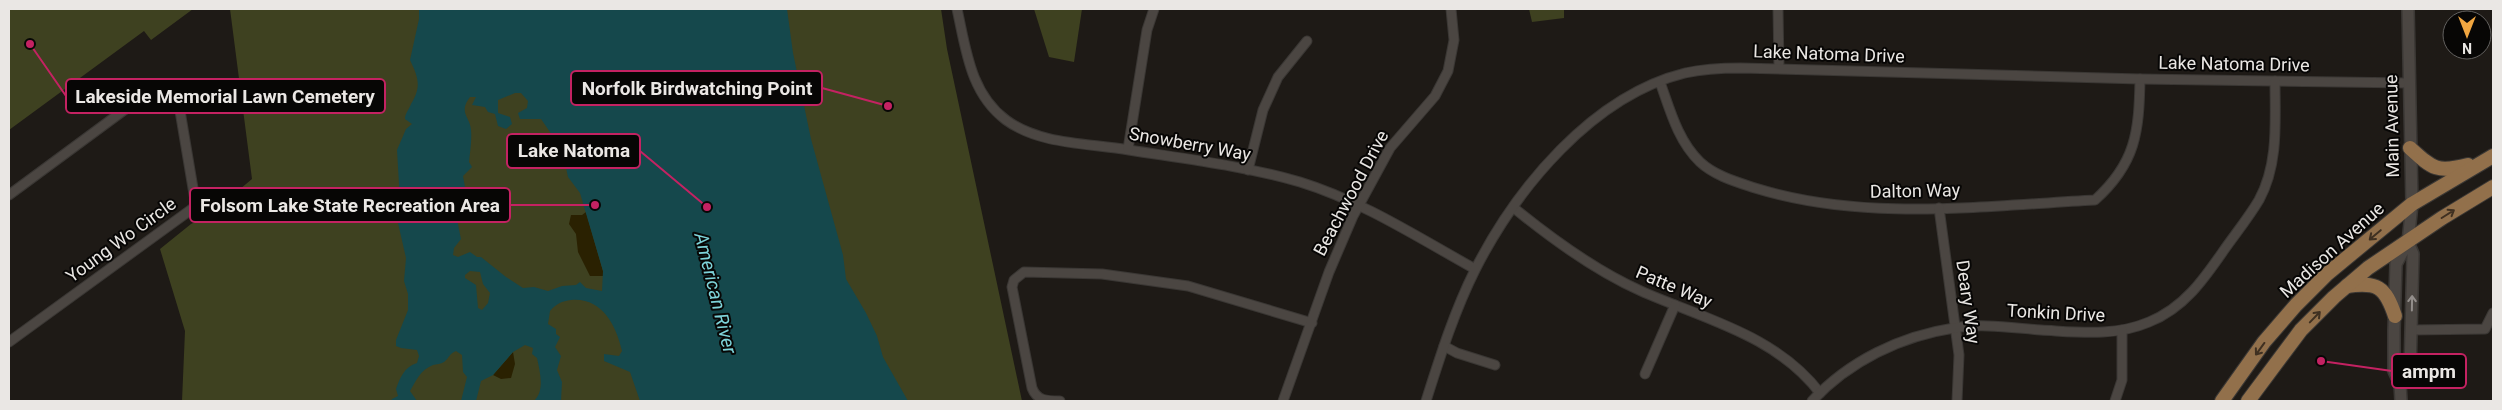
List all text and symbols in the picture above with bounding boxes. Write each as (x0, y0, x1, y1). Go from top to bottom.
north arrow (2442, 10, 2492, 60)
street label: Lake Natoma Drive (1753, 40, 1905, 67)
text: N (2462, 40, 2472, 56)
street label: Lake Natoma Drive (2158, 52, 2310, 75)
callout: Norfolk Birdwatching Point (571, 71, 822, 105)
street label: Main Avenue (2380, 74, 2403, 178)
text: Norfolk Birdwatching Point (582, 77, 813, 100)
callout: Lakeside Memorial Lawn Cemetery (66, 79, 385, 113)
text: Lakeside Memorial Lawn Cemetery (75, 85, 375, 108)
street label: Snowberry Way (1128, 122, 1253, 165)
street label: Beachwood Drive (1309, 126, 1392, 259)
callout: Lake Natoma (507, 134, 640, 168)
text: Lake Natoma (518, 139, 630, 162)
street label: Dalton Way (1870, 179, 1961, 202)
callout: Folsom Lake State Recreation Area (190, 188, 510, 222)
street label: Young Wo Circle (62, 193, 180, 287)
text: Folsom Lake State Recreation Area (200, 194, 500, 217)
street label: Madison Avenue (2275, 197, 2388, 302)
one-way arrow (2440, 209, 2454, 219)
water label: American River (689, 229, 742, 357)
one-way arrow (2368, 230, 2381, 241)
street label: Deary Way (1952, 259, 1985, 346)
street label: Patte Way (1633, 261, 1716, 312)
one-way arrow (2407, 295, 2416, 311)
street label: Tonkin Drive (2006, 299, 2106, 326)
one-way arrow (2308, 311, 2320, 323)
one-way arrow (2254, 342, 2265, 355)
callout: ampm (2392, 354, 2466, 388)
text: ampm (2402, 360, 2456, 383)

